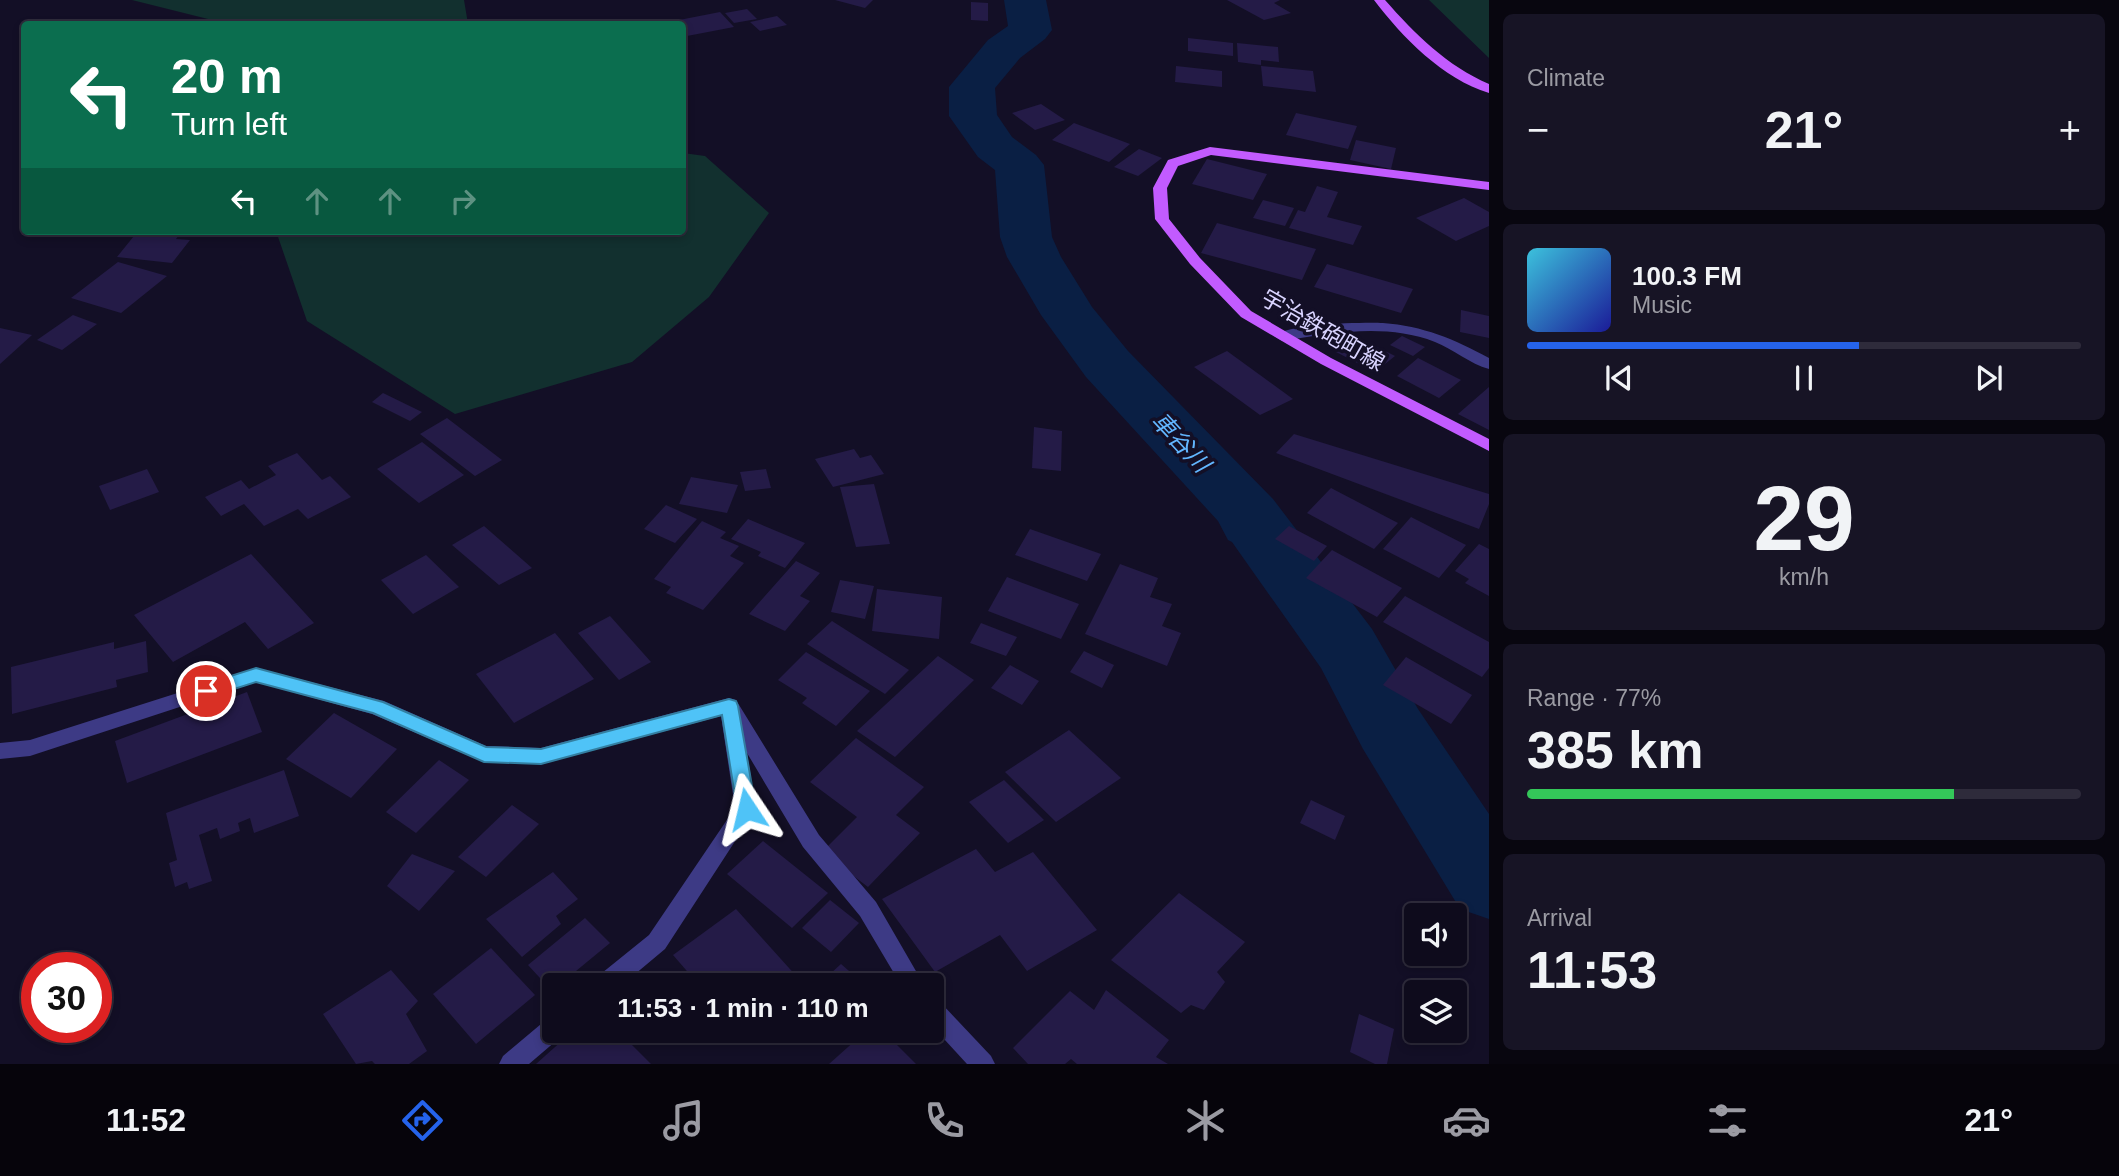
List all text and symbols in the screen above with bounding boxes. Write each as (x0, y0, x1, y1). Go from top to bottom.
icon: left (56, 49, 147, 140)
text: 20 m (171, 49, 283, 103)
text: Climate (1527, 65, 1605, 91)
text: 21° (1765, 101, 1843, 159)
text: Turn left (171, 106, 287, 142)
text: − (1527, 109, 1549, 151)
text: + (2059, 109, 2081, 151)
icon: left (225, 182, 263, 220)
icon: ahead (298, 182, 336, 220)
icon: ahead (371, 182, 409, 220)
icon: right (444, 182, 482, 220)
text: 100.3 FM (1632, 261, 1742, 291)
street label: 宇治鉄砲町線 (1257, 284, 1389, 376)
text: Music (1632, 292, 1692, 318)
icon: previous (1600, 359, 1638, 397)
icon: pause (1785, 359, 1823, 397)
icon: next (1970, 359, 2008, 397)
water label: 車谷川 (1147, 406, 1217, 480)
text: 29 (1753, 468, 1855, 569)
text: km/h (1779, 564, 1829, 590)
pin (176, 661, 236, 721)
icon: arrive (187, 672, 225, 710)
text: Range · 77% (1527, 685, 1661, 711)
text: 385 km (1527, 721, 1703, 779)
position arrow (710, 772, 784, 846)
map controls (1404, 903, 1467, 1043)
button: sound (1404, 903, 1467, 966)
text: Arrival (1527, 905, 1592, 931)
text: 11:53 (1527, 941, 1657, 999)
speed limit sign: 30 (21, 952, 112, 1043)
button: layers (1404, 980, 1467, 1043)
text: 11:53 · 1 min · 110 m (617, 993, 869, 1023)
icon: directions (398, 1096, 447, 1145)
icon: music (659, 1096, 708, 1145)
icon: phone (920, 1096, 969, 1145)
icon: climate (1181, 1096, 1230, 1145)
icon: car (1442, 1096, 1491, 1145)
icon: filters (1703, 1096, 1752, 1145)
text: 11:52 (106, 1102, 186, 1138)
text: 21° (1965, 1102, 2013, 1138)

